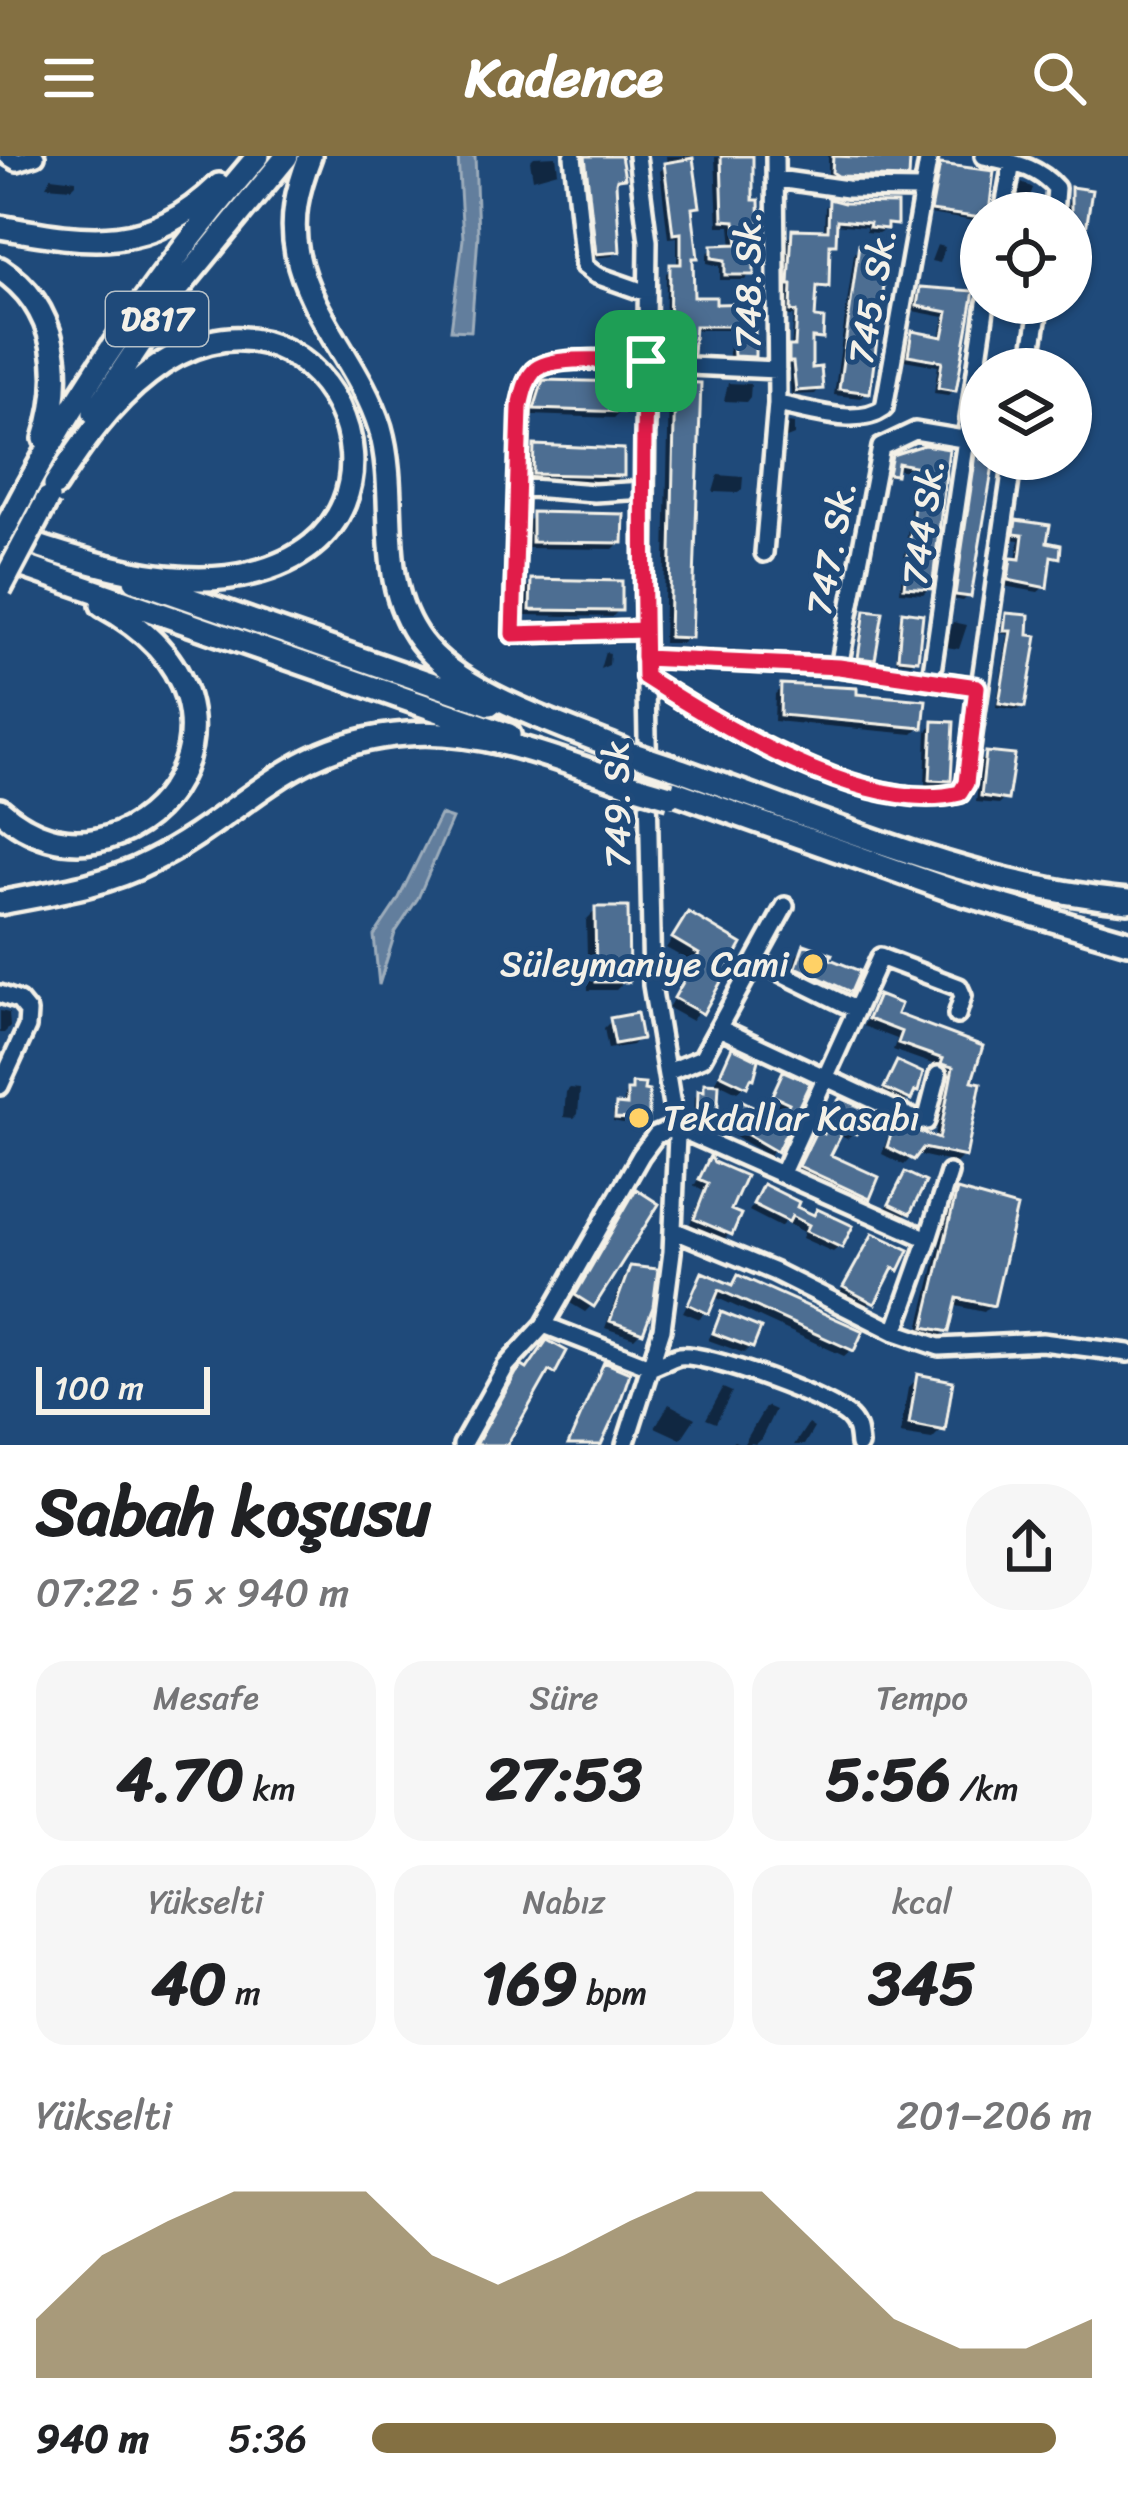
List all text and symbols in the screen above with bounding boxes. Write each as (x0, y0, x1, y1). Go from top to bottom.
text: Kadence (465, 30, 663, 126)
icon: menu (36, 45, 102, 111)
icon: search (1026, 45, 1092, 111)
map controls (960, 192, 1092, 480)
button: locate (960, 192, 1092, 324)
street label: 748. Sk. (716, 211, 780, 349)
street label: 745. Sk. (829, 223, 915, 369)
road number: D817 (106, 292, 208, 346)
pin (595, 310, 697, 412)
icon: arrive (613, 328, 679, 394)
button: layers (960, 348, 1092, 480)
street label: 744 Sk. (882, 454, 964, 590)
street label: 747. Sk. (787, 475, 875, 621)
street label: 749. Sk (584, 740, 650, 869)
place label: Süleymaniye Cami (500, 932, 790, 996)
marker: Süleymaniye Cami (800, 951, 826, 977)
place label: Tekdallar Kasabı (663, 1086, 920, 1150)
marker: Tekdallar Kasabı (626, 1105, 652, 1131)
text: 100 m (54, 1359, 144, 1417)
scale bar (36, 1361, 210, 1414)
text: Sabah koşusu (36, 1454, 431, 1571)
button: share (966, 1484, 1092, 1610)
text: 07:22 · 5 × 940 m (36, 1558, 349, 1627)
text: Mesafe (153, 1669, 259, 1727)
text: Süre (530, 1669, 598, 1727)
text: Tempo (876, 1669, 968, 1727)
text: 4.70 (116, 1727, 244, 1833)
text: 27:53 (486, 1727, 642, 1833)
text: 5:56 (825, 1727, 951, 1833)
text: km (244, 1760, 296, 1818)
text: /km (951, 1760, 1019, 1818)
text: Yükselti (149, 1873, 263, 1931)
text: Nabız (523, 1873, 605, 1931)
text: kcal (892, 1873, 952, 1931)
text: 40 (151, 1931, 227, 2037)
text: 169 (481, 1931, 578, 2037)
text: 345 (868, 1931, 976, 2037)
text: m (227, 1964, 261, 2022)
text: bpm (578, 1964, 647, 2022)
text: Yükselti (36, 2081, 172, 2150)
text: 201–206 m (897, 2081, 1092, 2150)
text: 940 m (36, 2404, 149, 2473)
text: 5:36 (228, 2404, 307, 2473)

